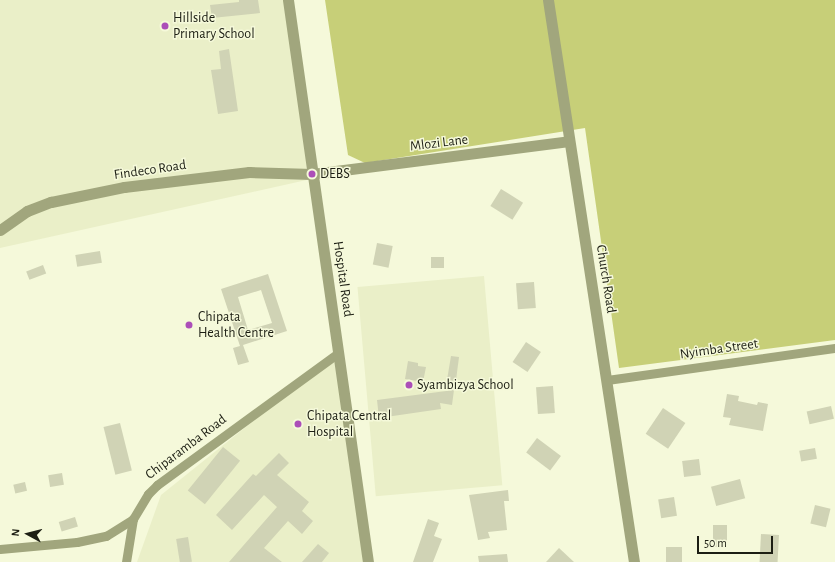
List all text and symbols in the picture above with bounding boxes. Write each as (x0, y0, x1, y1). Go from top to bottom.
place label: Hillside Primary School (173, 10, 255, 42)
marker: Hillside Primary School (160, 21, 170, 31)
street label: Mlozi Lane (409, 131, 469, 155)
street label: Findeco Road (113, 157, 187, 183)
place label: DEBS (320, 166, 350, 182)
marker: DEBS (307, 169, 317, 179)
street label: Hospital Road (329, 240, 357, 318)
street label: Church Road (592, 244, 620, 314)
place label: Chipata Health Centre (198, 309, 274, 342)
marker: Chipata Health Centre (183, 319, 195, 331)
street label: Nyimba Street (679, 335, 759, 363)
place label: Syambizya School (417, 377, 514, 393)
marker: Syambizya School (404, 380, 414, 390)
place label: Chipata Central Hospital (307, 408, 391, 440)
street label: Chiparamba Road (142, 411, 230, 483)
marker: Chipata Central Hospital (292, 418, 304, 430)
north arrow (8, 514, 48, 554)
text: N (10, 528, 22, 537)
scale bar (699, 528, 775, 554)
text: 50 m (704, 537, 727, 549)

